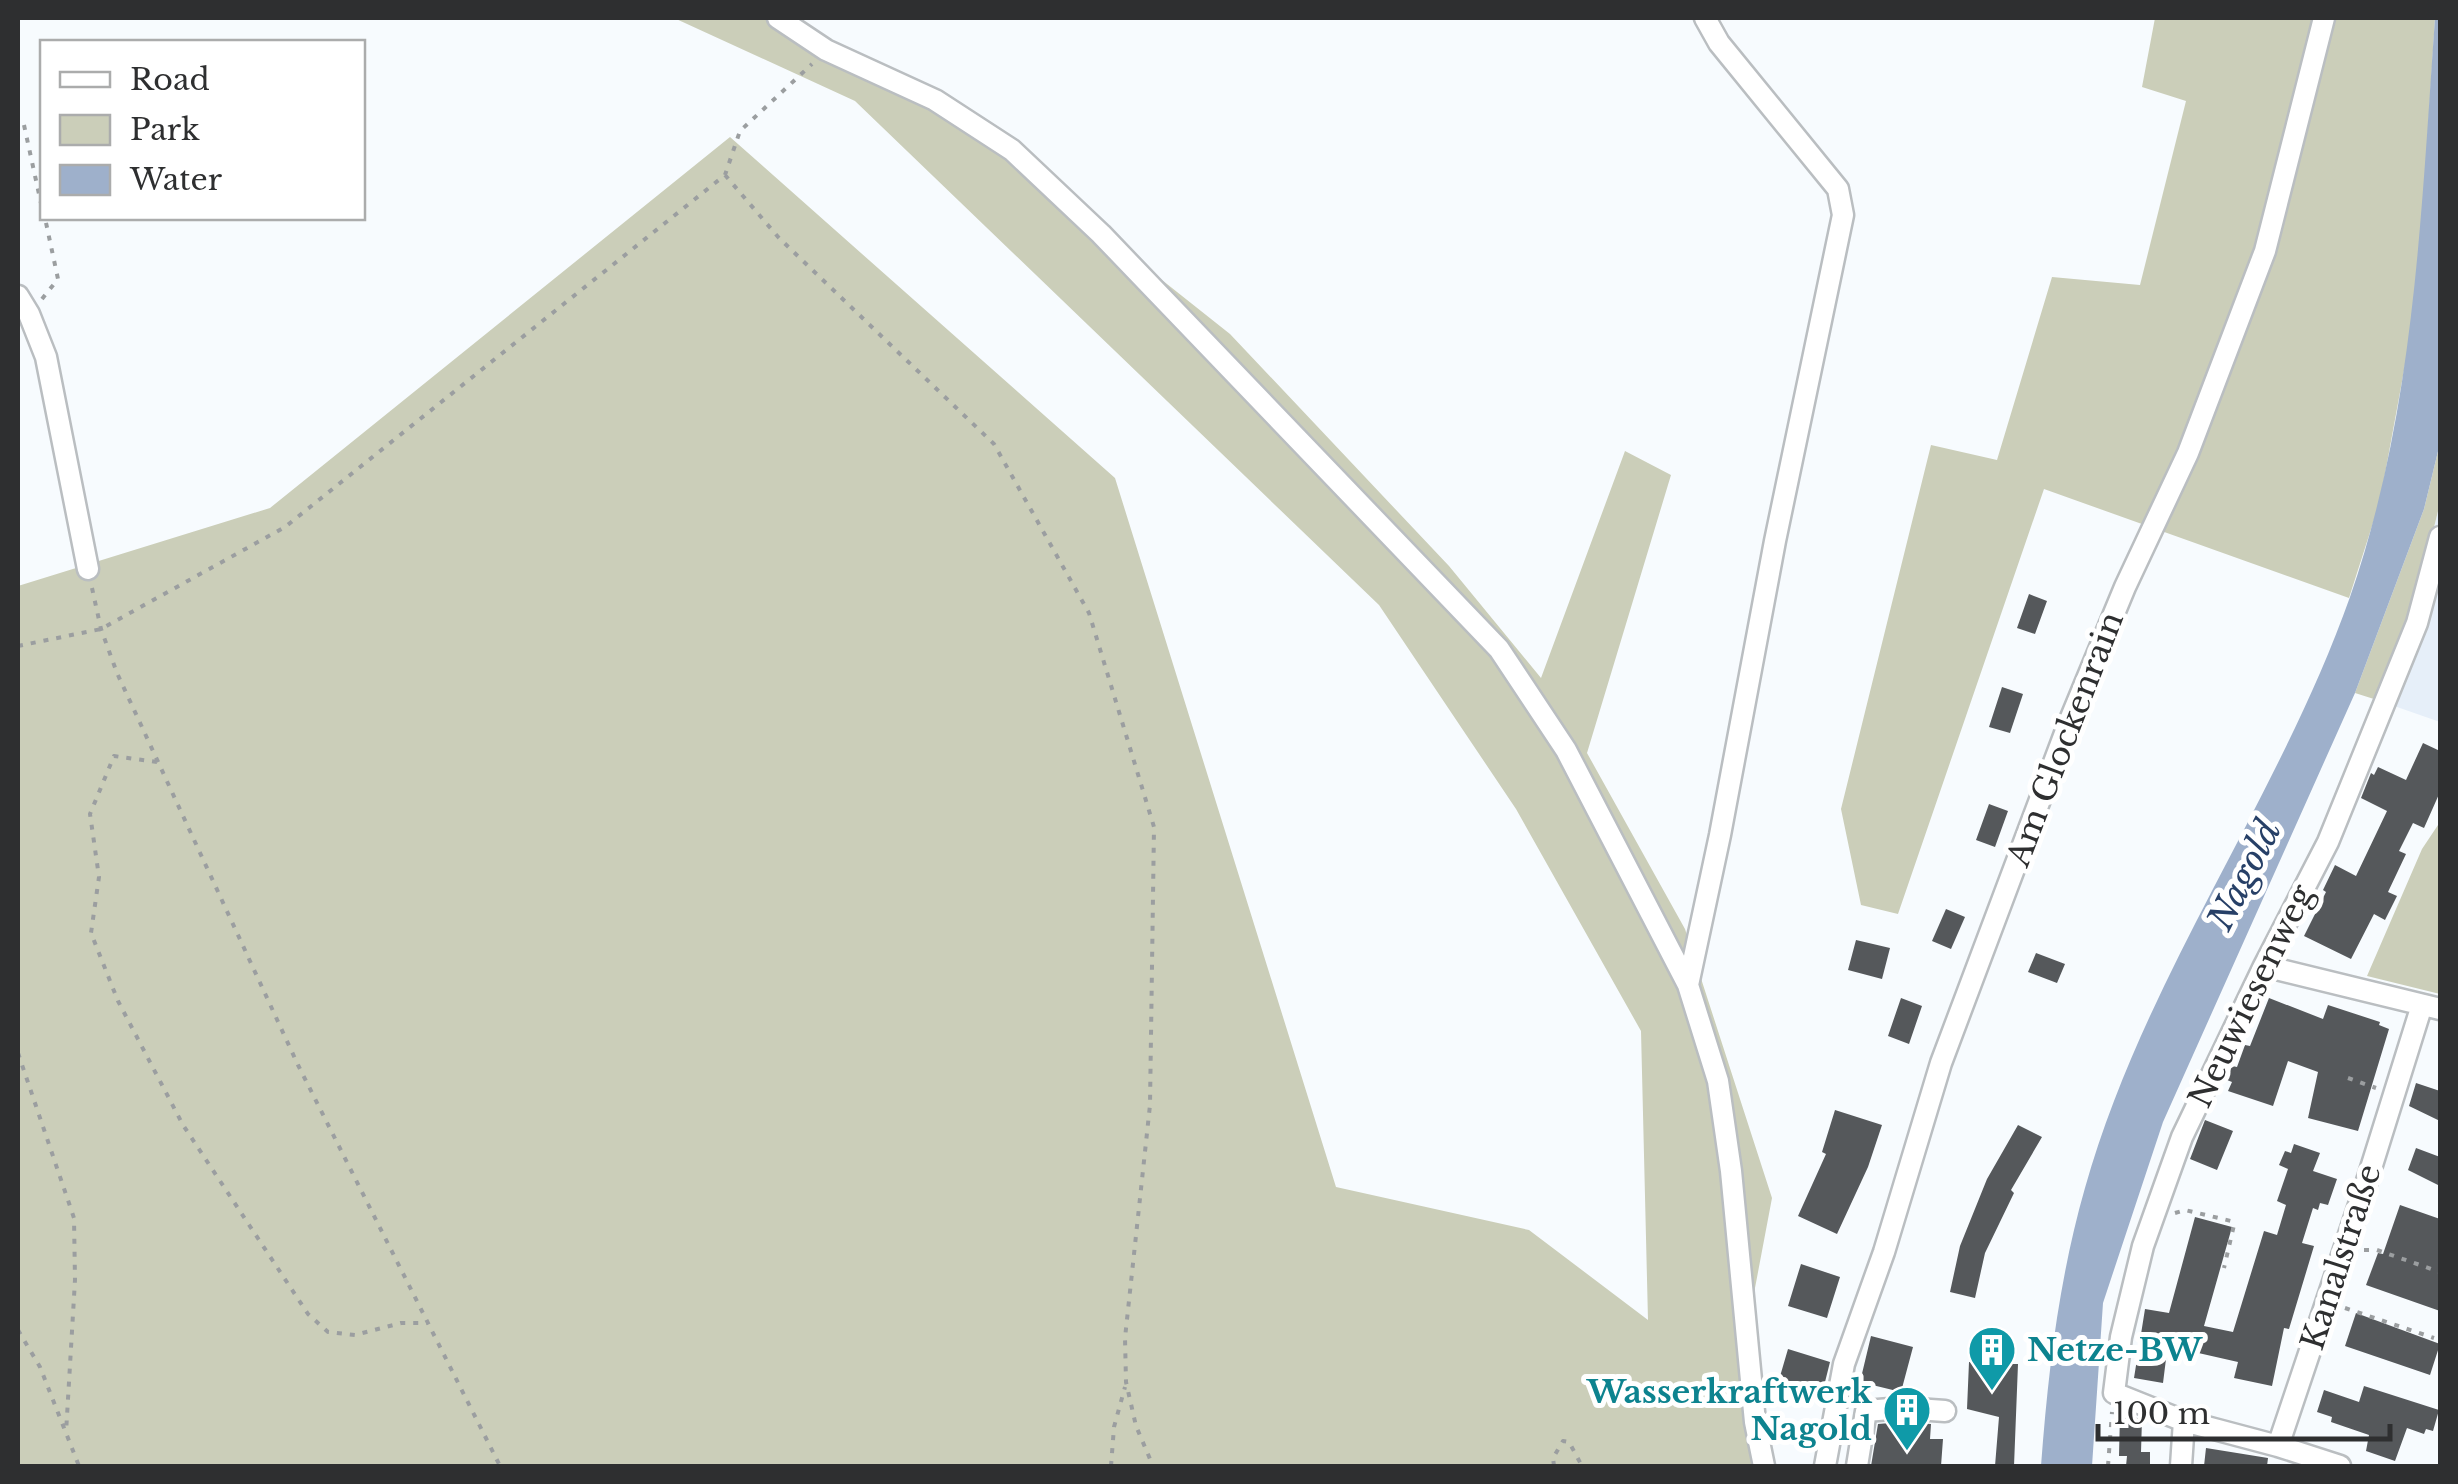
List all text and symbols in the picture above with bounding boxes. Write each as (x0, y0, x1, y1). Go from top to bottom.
legend (40, 40, 365, 220)
text: Road (130, 61, 210, 98)
text: Park (130, 111, 200, 148)
text: Water (129, 161, 223, 198)
street label: Am Glockenrain (1998, 606, 2132, 873)
water label: Nagold (2198, 813, 2290, 938)
street label: Neuwiesenweg (2180, 877, 2323, 1114)
street label: Kanalstraße (2292, 1159, 2390, 1355)
building icon: Netze-BW (1966, 1324, 2018, 1392)
place label: Netze-BW (2027, 1330, 2203, 1370)
place label: Wasserkraftwerk Nagold (1586, 1372, 1873, 1449)
scale bar (2098, 1379, 2390, 1441)
building icon: Wasserkraftwerk Nagold (1881, 1384, 1933, 1452)
text: 100 m (2113, 1395, 2210, 1432)

